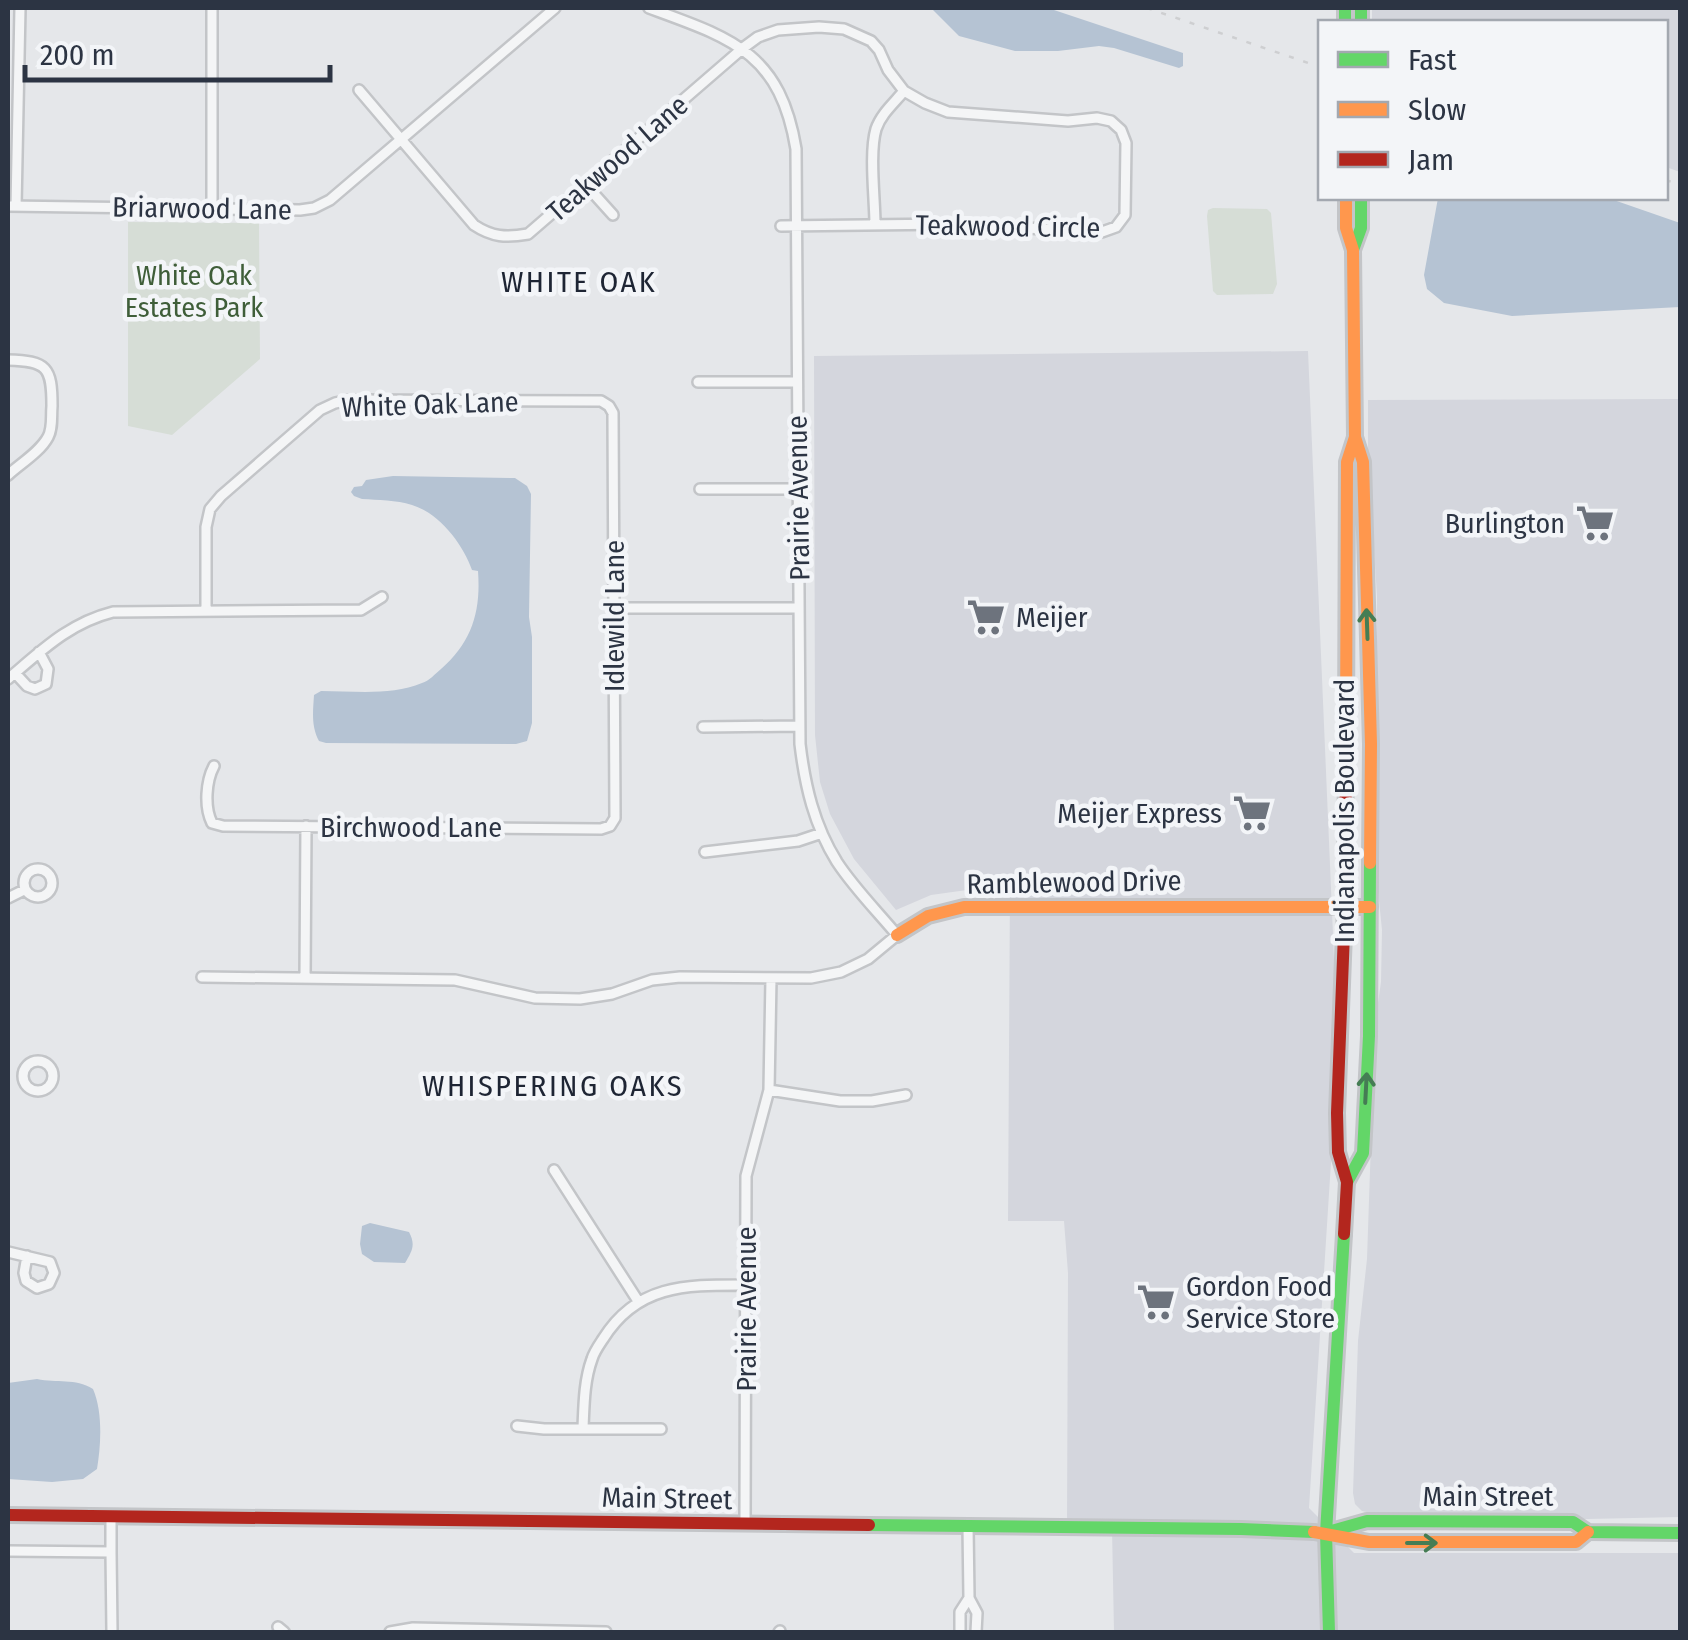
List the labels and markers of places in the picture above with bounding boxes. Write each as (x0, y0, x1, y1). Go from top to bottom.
supermarket icon: Burlington (1574, 502, 1616, 544)
place label: Burlington (1445, 507, 1565, 540)
supermarket icon: Meijer (965, 596, 1007, 638)
place label: Meijer (1016, 601, 1088, 634)
supermarket icon: Meijer Express (1231, 792, 1273, 834)
place label: Meijer Express (1057, 797, 1222, 830)
place label: Gordon Food Service Store (1186, 1270, 1335, 1335)
supermarket icon: Gordon Food Service Store (1135, 1281, 1177, 1323)

